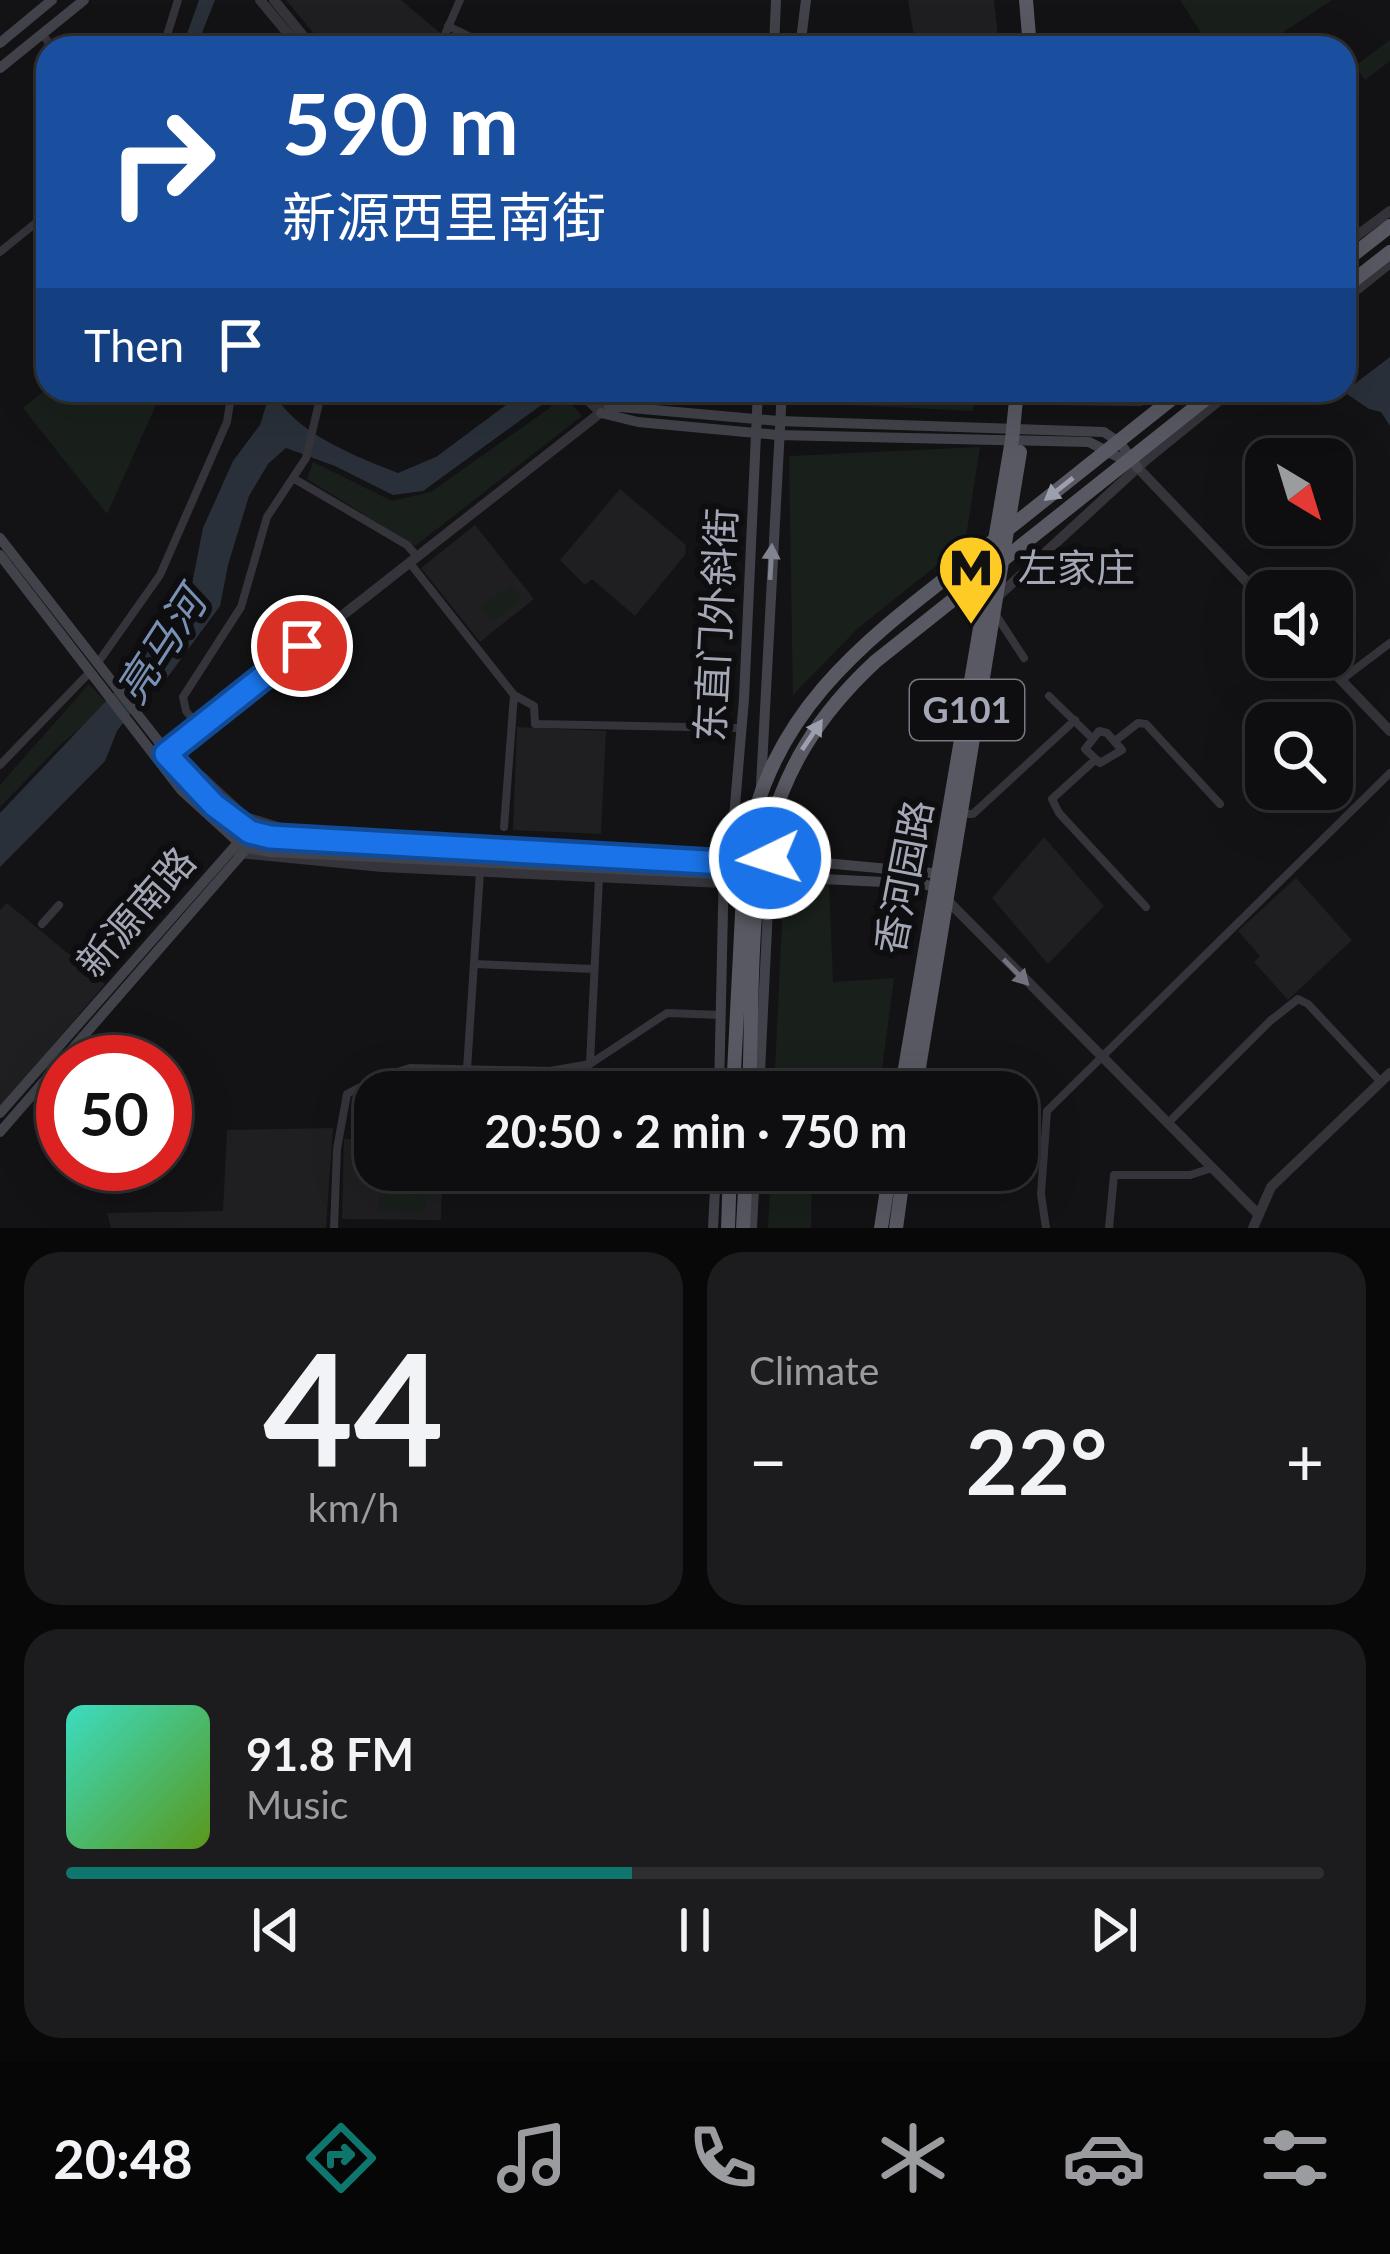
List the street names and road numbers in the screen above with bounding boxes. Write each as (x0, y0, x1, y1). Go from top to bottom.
street label: 东直门外斜街 (686, 507, 744, 743)
road number: G101 (910, 680, 1024, 740)
street label: 香河园路 (866, 796, 940, 958)
street label: 新源南路 (67, 837, 204, 985)

